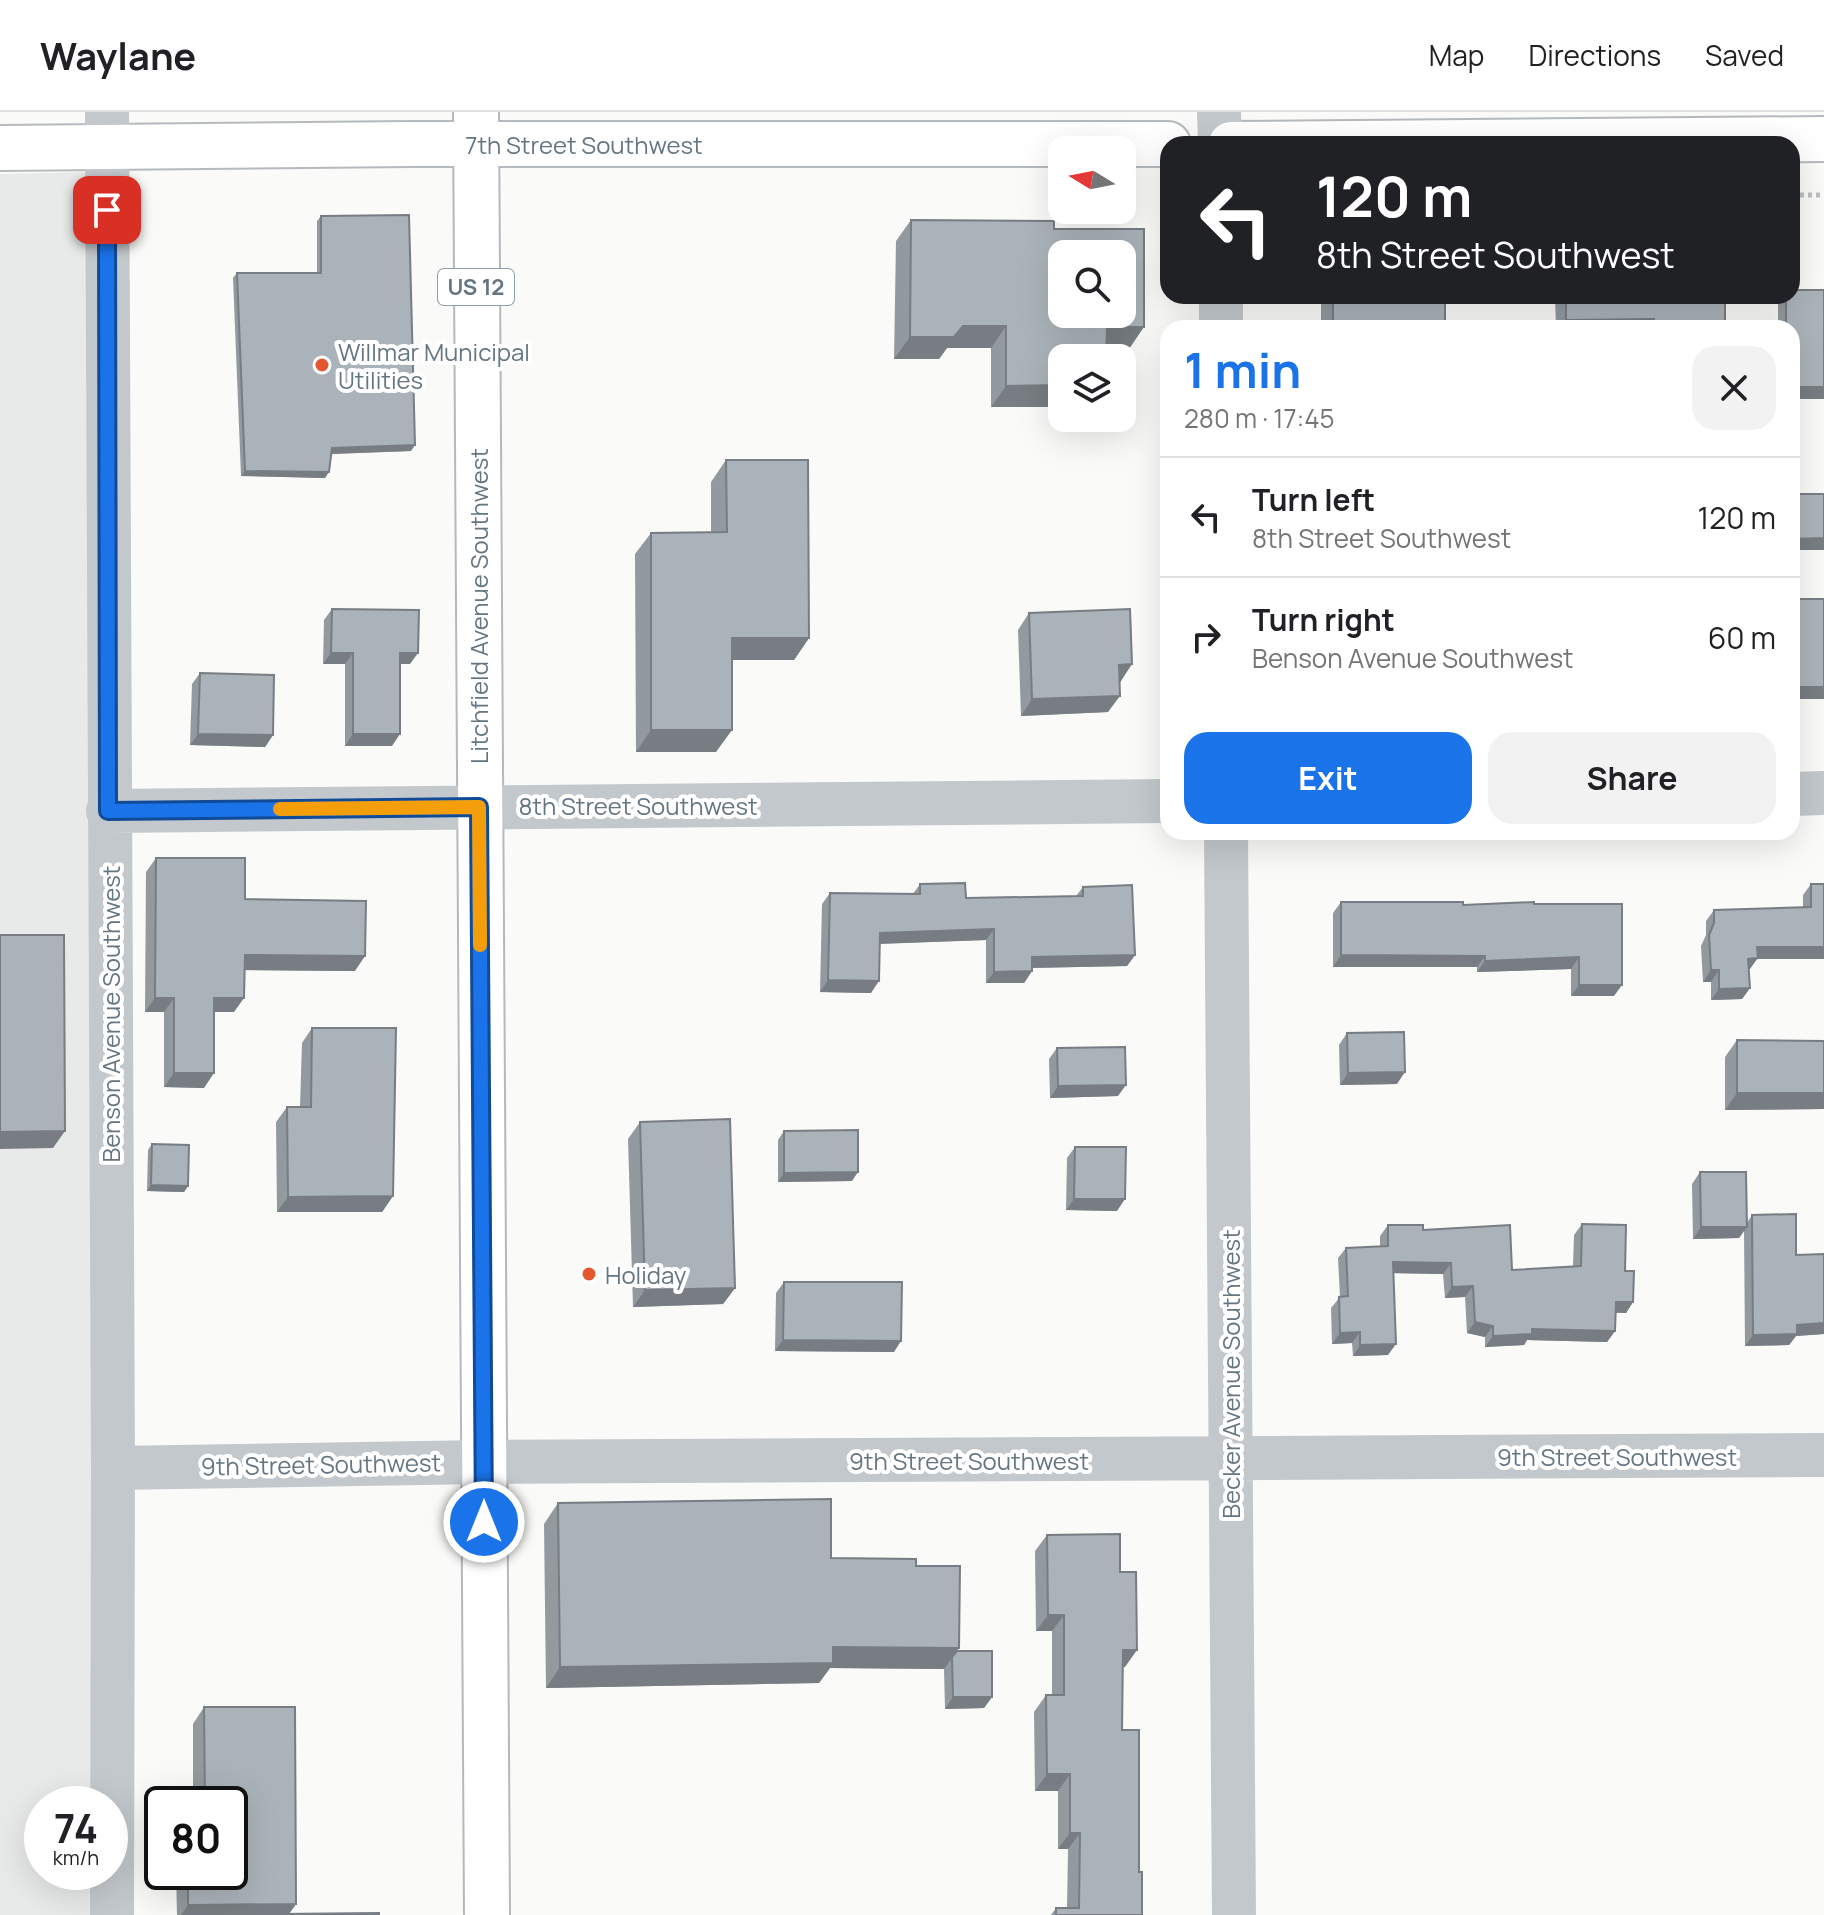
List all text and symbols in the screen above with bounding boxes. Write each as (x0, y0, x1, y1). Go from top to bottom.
text: Waylane (40, 29, 196, 81)
text: Map (1429, 36, 1484, 74)
text: Directions (1528, 36, 1661, 74)
text: Saved (1705, 36, 1784, 74)
street label: 7th Street Southwest (465, 128, 703, 161)
north arrow (1048, 136, 1136, 224)
map controls (1048, 136, 1136, 432)
text: 120 m (1316, 157, 1472, 234)
icon: left (1184, 168, 1288, 272)
pin (73, 176, 141, 244)
icon: arrive (85, 188, 129, 232)
text: 8th Street Southwest (1316, 230, 1675, 279)
button: search (1048, 240, 1136, 328)
road number: US 12 (438, 269, 514, 305)
place label: Willmar Municipal Utilities (338, 335, 530, 396)
text: 1 min (1184, 337, 1301, 402)
button: layers (1048, 344, 1136, 432)
button: close (1692, 346, 1776, 430)
marker: Willmar Municipal Utilities (313, 356, 331, 374)
text: 280 m · 17:45 (1184, 400, 1335, 436)
street label: Litchfield Avenue Southwest (462, 448, 495, 764)
text: Turn left (1252, 479, 1375, 520)
icon: left (1184, 495, 1228, 539)
text: 120 m (1697, 497, 1776, 538)
text: 8th Street Southwest (1252, 520, 1511, 556)
text: Turn right (1252, 599, 1395, 640)
icon: right (1184, 615, 1228, 659)
text: 60 m (1708, 617, 1776, 658)
text: Benson Avenue Southwest (1252, 640, 1573, 676)
button: Exit (1184, 732, 1472, 824)
button: Share (1488, 732, 1776, 824)
street label: 8th Street Southwest (518, 789, 758, 822)
street label: Benson Avenue Southwest (94, 866, 127, 1162)
street label: Becker Avenue Southwest (1214, 1229, 1247, 1519)
place label: Holiday (605, 1258, 687, 1291)
marker: Holiday (580, 1265, 598, 1283)
street label: 9th Street Southwest (1497, 1440, 1737, 1473)
street label: 9th Street Southwest (849, 1444, 1089, 1477)
street label: 9th Street Southwest (201, 1445, 441, 1483)
position arrow (442, 1480, 526, 1564)
speed limit sign: 80 (144, 1786, 248, 1890)
text: 74 (54, 1800, 98, 1855)
text: km/h (53, 1844, 99, 1871)

